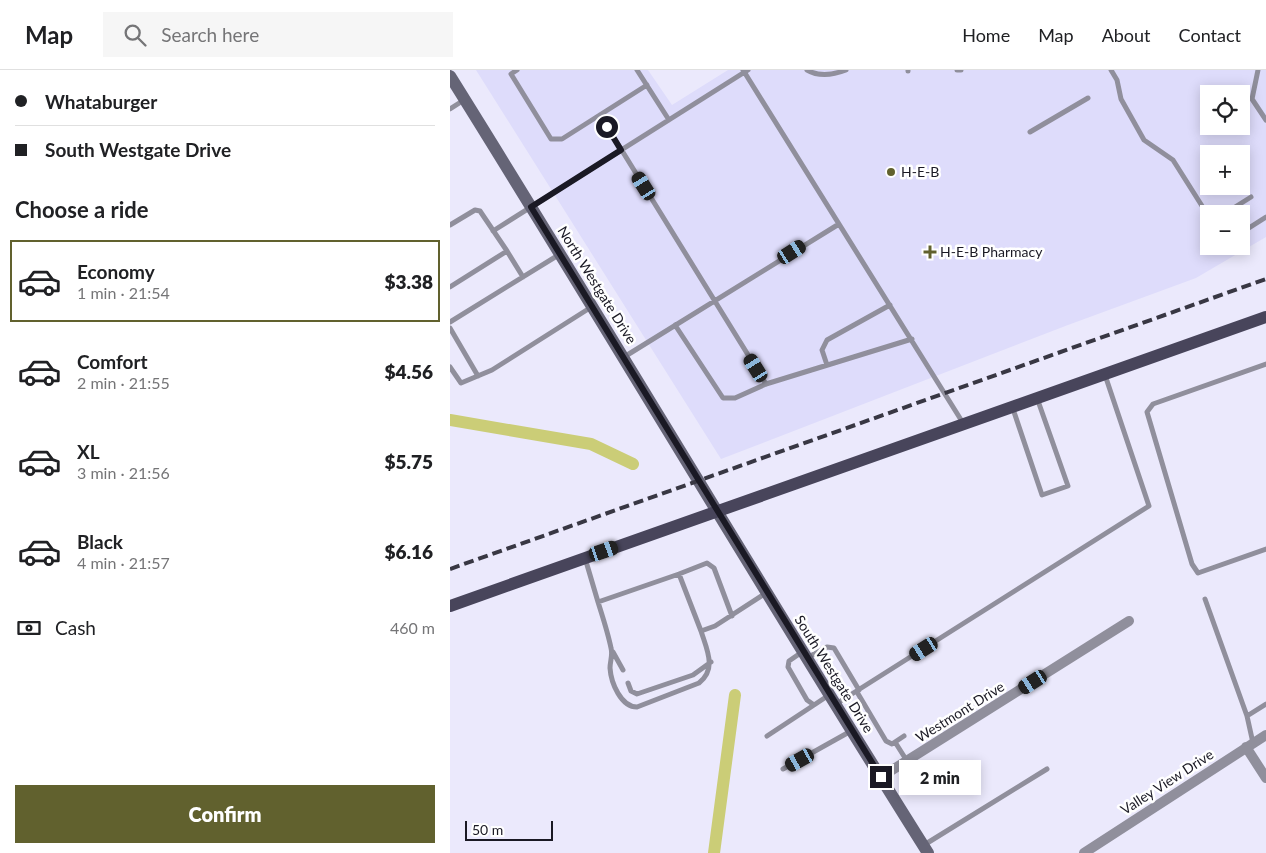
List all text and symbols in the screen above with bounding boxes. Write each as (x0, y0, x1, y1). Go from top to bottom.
search box (103, 12, 453, 57)
text: Map (25, 20, 73, 49)
icon: search (121, 21, 149, 49)
text: Search here (161, 23, 259, 46)
text: Home (962, 24, 1010, 46)
text: Map (1038, 24, 1074, 46)
text: About (1102, 24, 1151, 46)
text: Contact (1179, 24, 1241, 46)
map controls (1200, 85, 1250, 255)
button: locate (1200, 85, 1250, 135)
text: Whataburger (45, 90, 157, 113)
route start (596, 116, 618, 138)
text: South Westgate Drive (45, 138, 231, 161)
button: + (1200, 145, 1250, 195)
place label: H-E-B (901, 163, 939, 180)
marker: H-E-B (885, 166, 897, 178)
car (629, 169, 658, 203)
text: Choose a ride (15, 196, 149, 223)
button: − (1200, 205, 1250, 255)
street label: North Westgate Drive (554, 223, 641, 347)
car (775, 238, 808, 266)
place label: H-E-B Pharmacy (940, 243, 1043, 260)
marker: H-E-B Pharmacy (924, 246, 936, 258)
icon: car (17, 259, 62, 304)
text: Economy (77, 260, 155, 283)
text: $3.38 (384, 270, 433, 293)
text: 1 min · 21:54 (77, 283, 170, 302)
icon: car (17, 349, 62, 394)
text: Comfort (77, 350, 148, 373)
car (741, 351, 770, 385)
text: $4.56 (384, 360, 433, 383)
text: 2 min · 21:55 (77, 373, 170, 392)
icon: car (17, 439, 62, 484)
text: XL (77, 440, 100, 463)
text: $5.75 (384, 450, 433, 473)
text: 3 min · 21:56 (77, 463, 170, 482)
icon: car (17, 529, 62, 574)
text: Black (77, 530, 123, 553)
car (587, 539, 620, 563)
text: $6.16 (384, 540, 433, 563)
text: 4 min · 21:57 (77, 553, 170, 572)
street label: South Westgate Drive (791, 612, 877, 736)
icon: cash (15, 614, 43, 642)
text: Cash (55, 616, 96, 639)
text: 460 m (390, 618, 435, 637)
car (907, 635, 940, 663)
car (1016, 668, 1049, 696)
street label: Westmont Drive (912, 678, 1007, 746)
street label: Valley View Drive (1117, 745, 1216, 818)
car (783, 746, 816, 774)
callout: 2 min (898, 760, 981, 794)
route end (870, 766, 892, 788)
text: 2 min (920, 768, 960, 787)
button: Confirm (15, 785, 435, 843)
scale bar (465, 818, 552, 841)
text: 50 m (472, 821, 503, 838)

